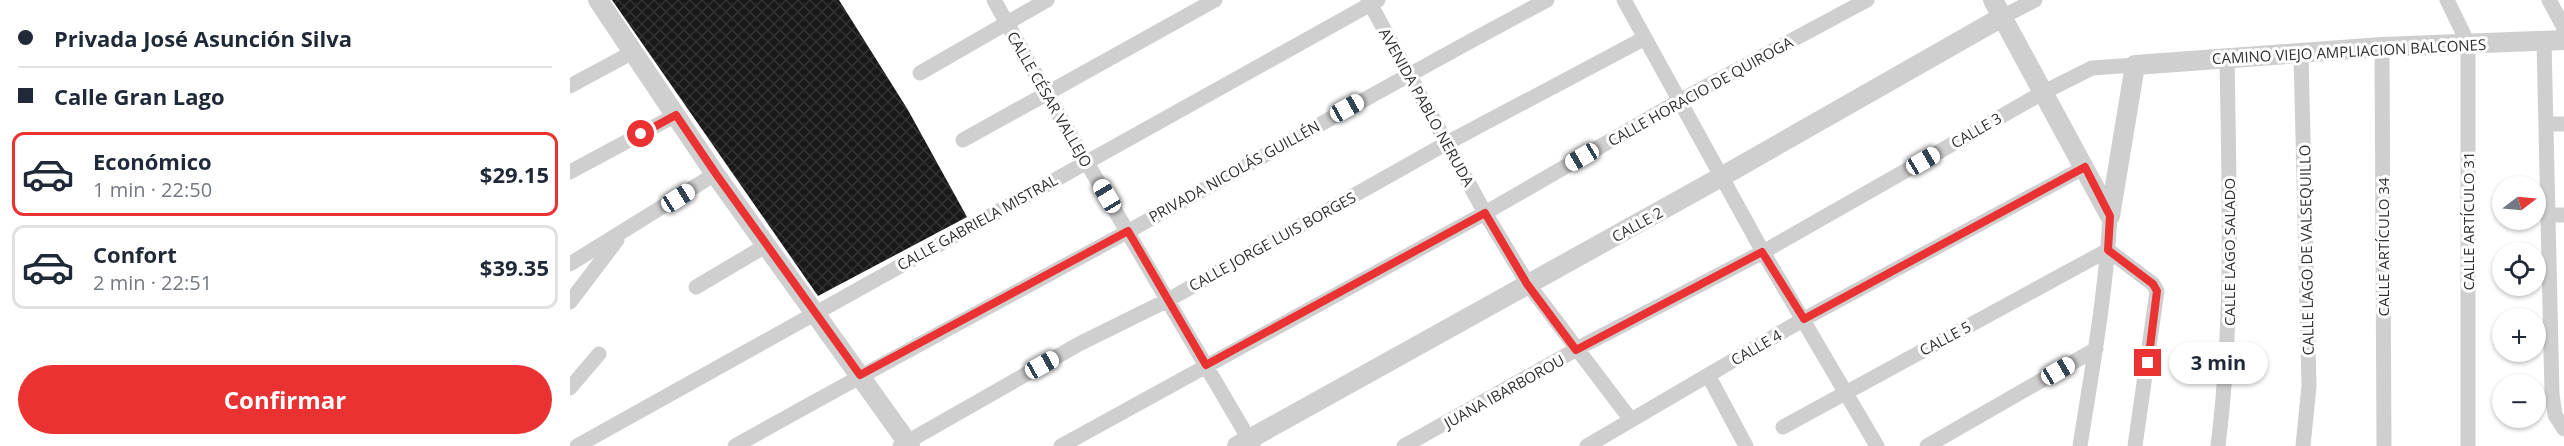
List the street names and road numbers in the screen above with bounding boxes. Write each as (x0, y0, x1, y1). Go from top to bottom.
street label: AVENIDA PABLO NERUDA (1375, 24, 1479, 190)
street label: CALLE CÉSAR VALLEJO (1003, 27, 1097, 171)
street label: CALLE HORACIO DE QUIROGA (1604, 31, 1797, 150)
street label: CAMINO VIEJO AMPLIACION BALCONES (2211, 34, 2487, 68)
street label: CALLE 3 (1947, 107, 2005, 153)
street label: PRIVADA NICOLÁS GUILLÉN (1145, 116, 1323, 226)
street label: CALLE LAGO DE VALSEQUILLO (2294, 145, 2318, 355)
street label: CALLE ARTÍCULO 31 (2458, 152, 2478, 290)
street label: CALLE GABRIELA MISTRAL (893, 169, 1061, 275)
street label: CALLE ARTÍCULO 34 (2373, 177, 2393, 316)
street label: CALLE LAGO SALADO (2219, 178, 2239, 326)
street label: CALLE JORGE LUIS BORGES (1185, 187, 1359, 295)
street label: CALLE 2 (1608, 202, 1666, 246)
street label: CALLE 5 (1916, 316, 1974, 360)
street label: CALLE 4 (1727, 324, 1785, 370)
street label: JUANA IBARBOROU (1438, 350, 1568, 433)

